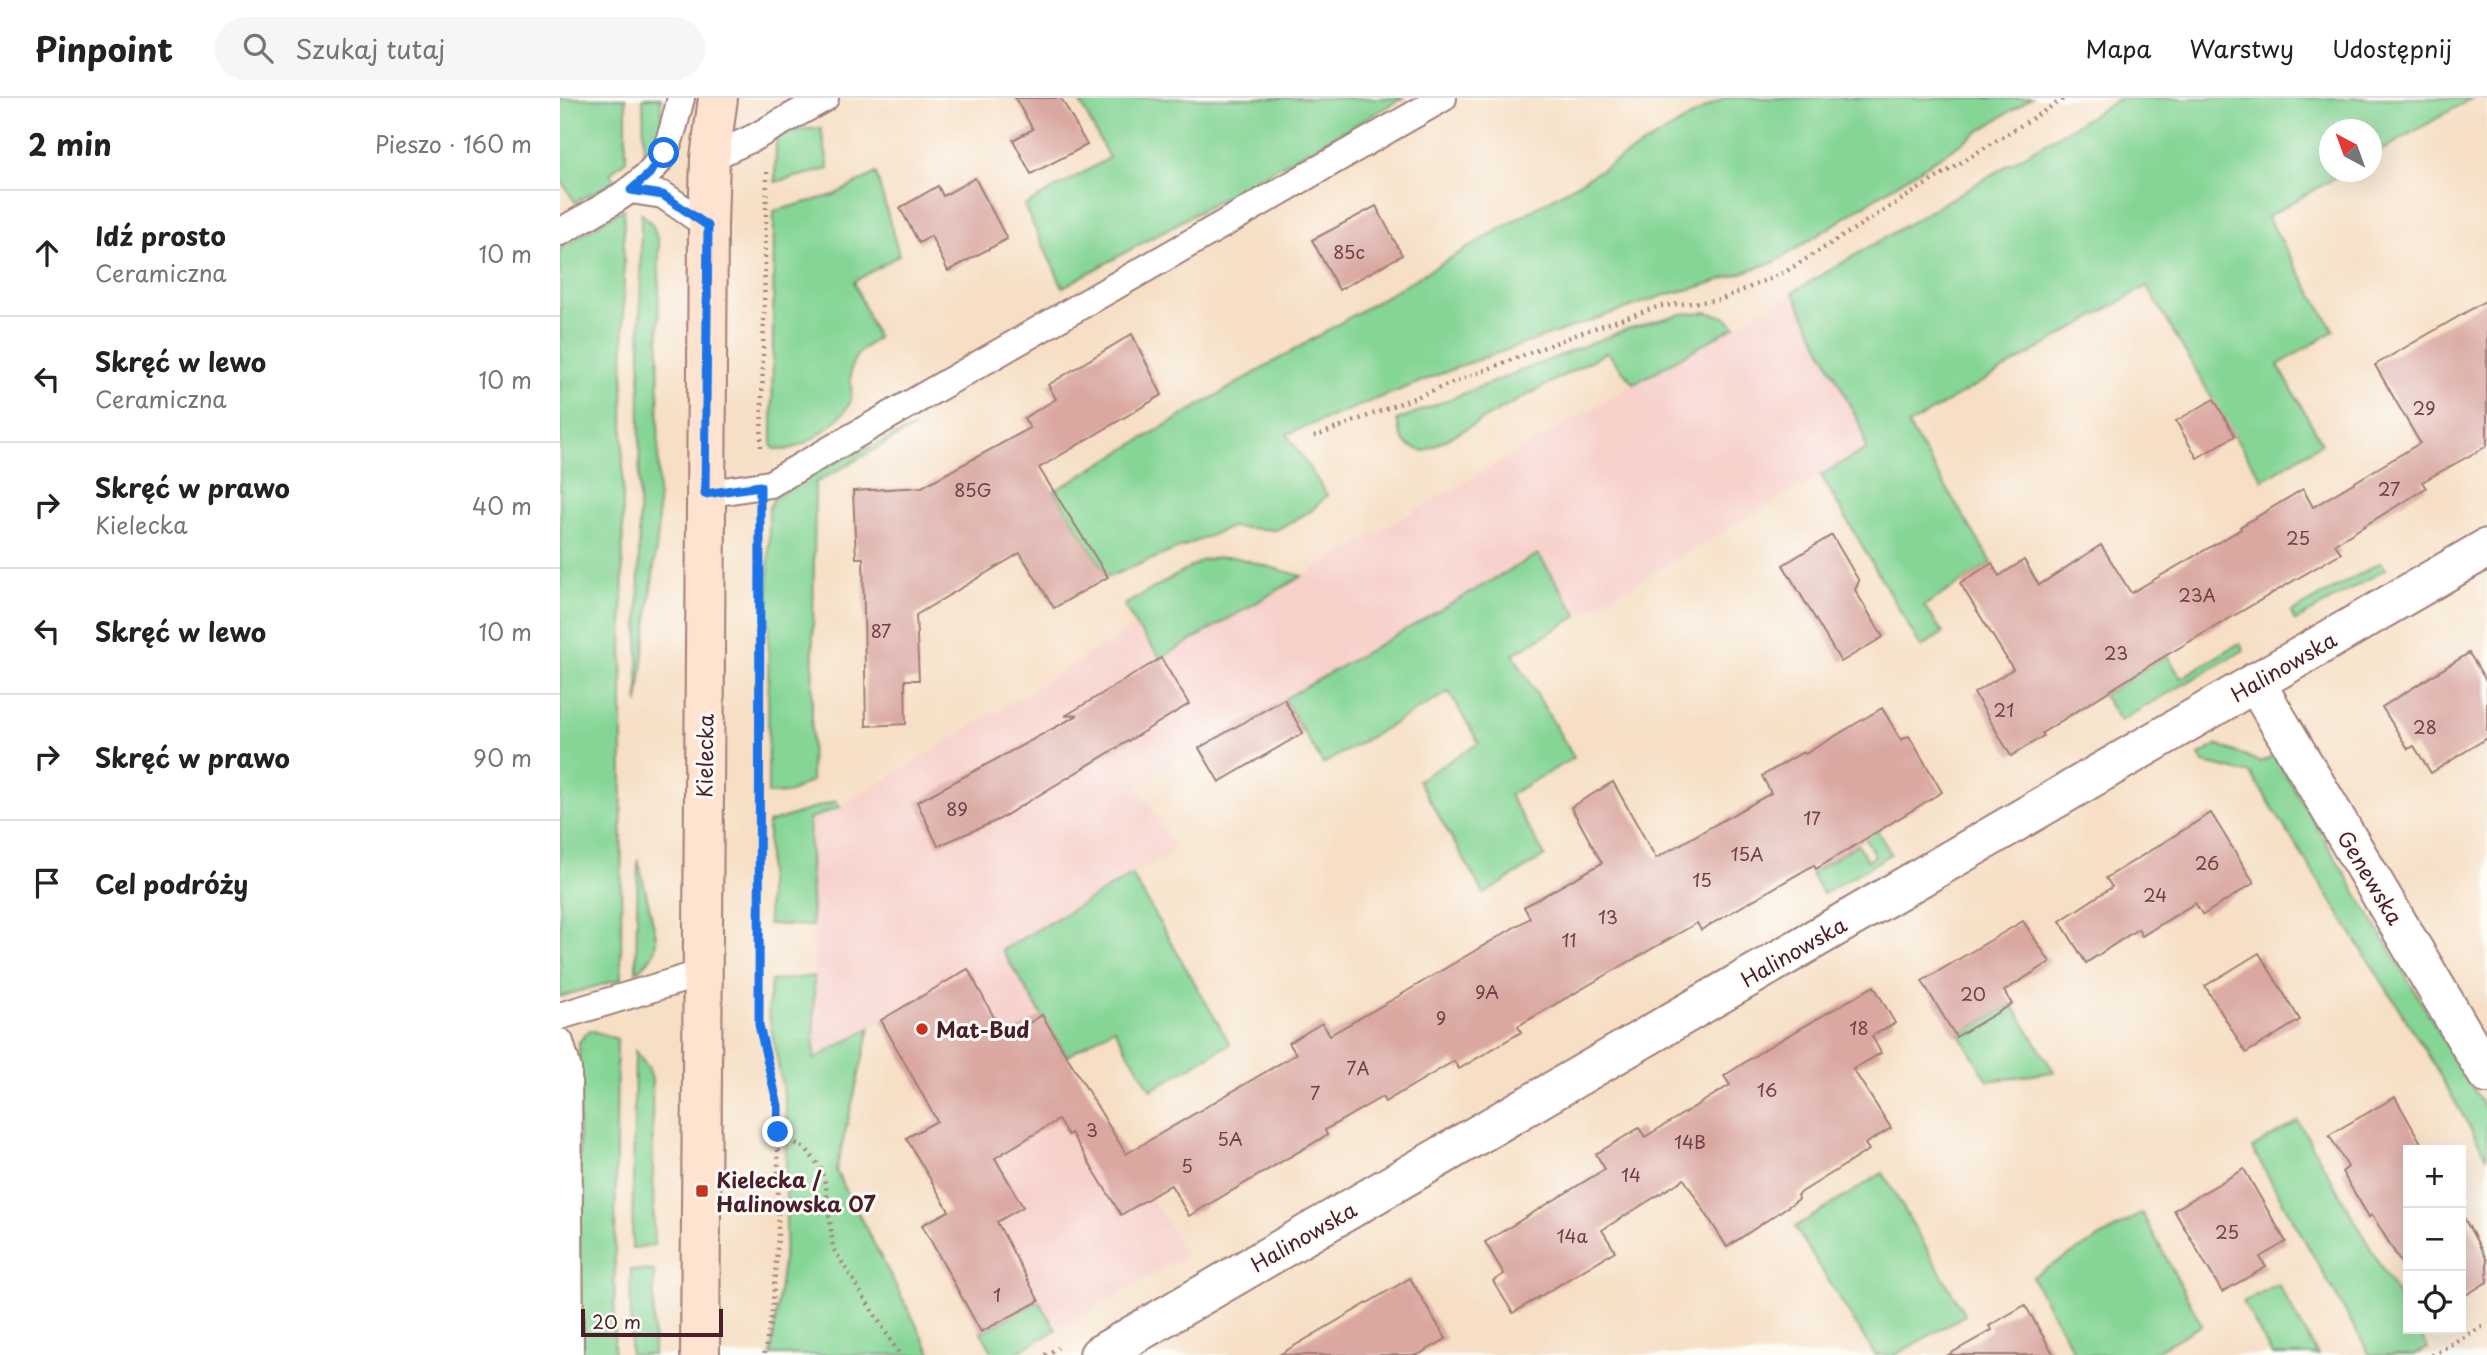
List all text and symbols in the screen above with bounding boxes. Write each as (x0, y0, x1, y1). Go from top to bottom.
search box (215, 17, 705, 80)
text: Pinpoint (35, 23, 173, 73)
icon: search (239, 29, 277, 67)
text: Szukaj tutaj (295, 29, 445, 68)
text: Mapa (2085, 30, 2151, 66)
text: Warstwy (2189, 30, 2294, 66)
text: Udostępnij (2332, 30, 2452, 66)
north arrow (2319, 119, 2382, 182)
text: 2 min (28, 121, 112, 166)
text: Pieszo · 160 m (375, 126, 532, 161)
route start (648, 137, 679, 168)
text: Idź prosto (95, 216, 226, 255)
icon: ahead (28, 234, 66, 272)
text: 10 m (478, 236, 532, 271)
house number: 85c (1333, 238, 1365, 265)
text: Ceramiczna (95, 255, 227, 290)
text: Skręć w lewo (95, 342, 266, 381)
icon: left (28, 360, 66, 398)
text: 10 m (478, 362, 532, 397)
text: Ceramiczna (95, 381, 227, 416)
house number: 29 (2413, 394, 2435, 421)
text: Skręć w prawo (95, 468, 290, 507)
house number: 27 (2378, 475, 2400, 502)
house number: 85G (954, 476, 992, 503)
icon: right (28, 486, 66, 524)
text: 40 m (472, 488, 532, 523)
text: Kielecka (95, 507, 187, 542)
house number: 25 (2286, 524, 2310, 551)
house number: 23A (2178, 581, 2216, 608)
icon: left (28, 612, 66, 650)
text: Skręć w lewo (95, 612, 266, 651)
text: 10 m (478, 614, 532, 649)
house number: 87 (871, 617, 891, 644)
street label: Halinowska (2224, 623, 2342, 709)
house number: 23 (2104, 639, 2128, 666)
house number: 21 (1994, 696, 2014, 723)
house number: 28 (2413, 713, 2437, 740)
street label: Kielecka (687, 714, 721, 798)
icon: right (28, 738, 66, 776)
text: Skręć w prawo (95, 738, 290, 777)
text: 90 m (473, 740, 532, 775)
house number: 89 (946, 795, 968, 822)
house number: 17 (1803, 804, 1821, 831)
street label: Genewska (2330, 824, 2412, 930)
house number: 15A (1730, 840, 1764, 867)
house number: 26 (2195, 849, 2219, 876)
icon: arrive (28, 864, 66, 902)
text: Cel podróży (95, 864, 248, 903)
house number: 15 (1692, 866, 1712, 893)
house number: 24 (2143, 881, 2167, 908)
house number: 13 (1598, 903, 1618, 930)
street label: Halinowska (1734, 908, 1852, 994)
house number: 11 (1561, 926, 1577, 953)
house number: 9A (1475, 978, 1499, 1005)
house number: 20 (1960, 980, 1986, 1007)
house number: 9 (1436, 1004, 1446, 1031)
place label: Mat-Bud (936, 1013, 1029, 1045)
house number: 18 (1849, 1014, 1869, 1041)
marker: Mat-Bud (914, 1021, 930, 1037)
house number: 7A (1346, 1054, 1370, 1081)
house number: 16 (1757, 1076, 1777, 1103)
house number: 7 (1310, 1079, 1320, 1106)
route end (762, 1116, 793, 1147)
house number: 3 (1086, 1116, 1098, 1143)
house number: 5A (1217, 1125, 1243, 1152)
house number: 14B (1674, 1128, 1706, 1155)
map controls (2403, 1145, 2466, 1334)
button: + (2403, 1145, 2466, 1208)
house number: 5 (1181, 1152, 1193, 1179)
house number: 14 (1621, 1161, 1641, 1188)
place label: Kielecka / Halinowska 07 (716, 1163, 876, 1219)
marker: Kielecka / Halinowska 07 (694, 1183, 710, 1199)
street label: Halinowska (1244, 1193, 1362, 1279)
button: − (2403, 1208, 2466, 1271)
house number: 25 (2215, 1218, 2239, 1245)
house number: 14a (1556, 1222, 1588, 1249)
button: locate (2403, 1271, 2466, 1334)
house number: 1 (993, 1281, 1001, 1308)
scale bar (581, 1306, 723, 1338)
text: 20 m (592, 1307, 641, 1335)

